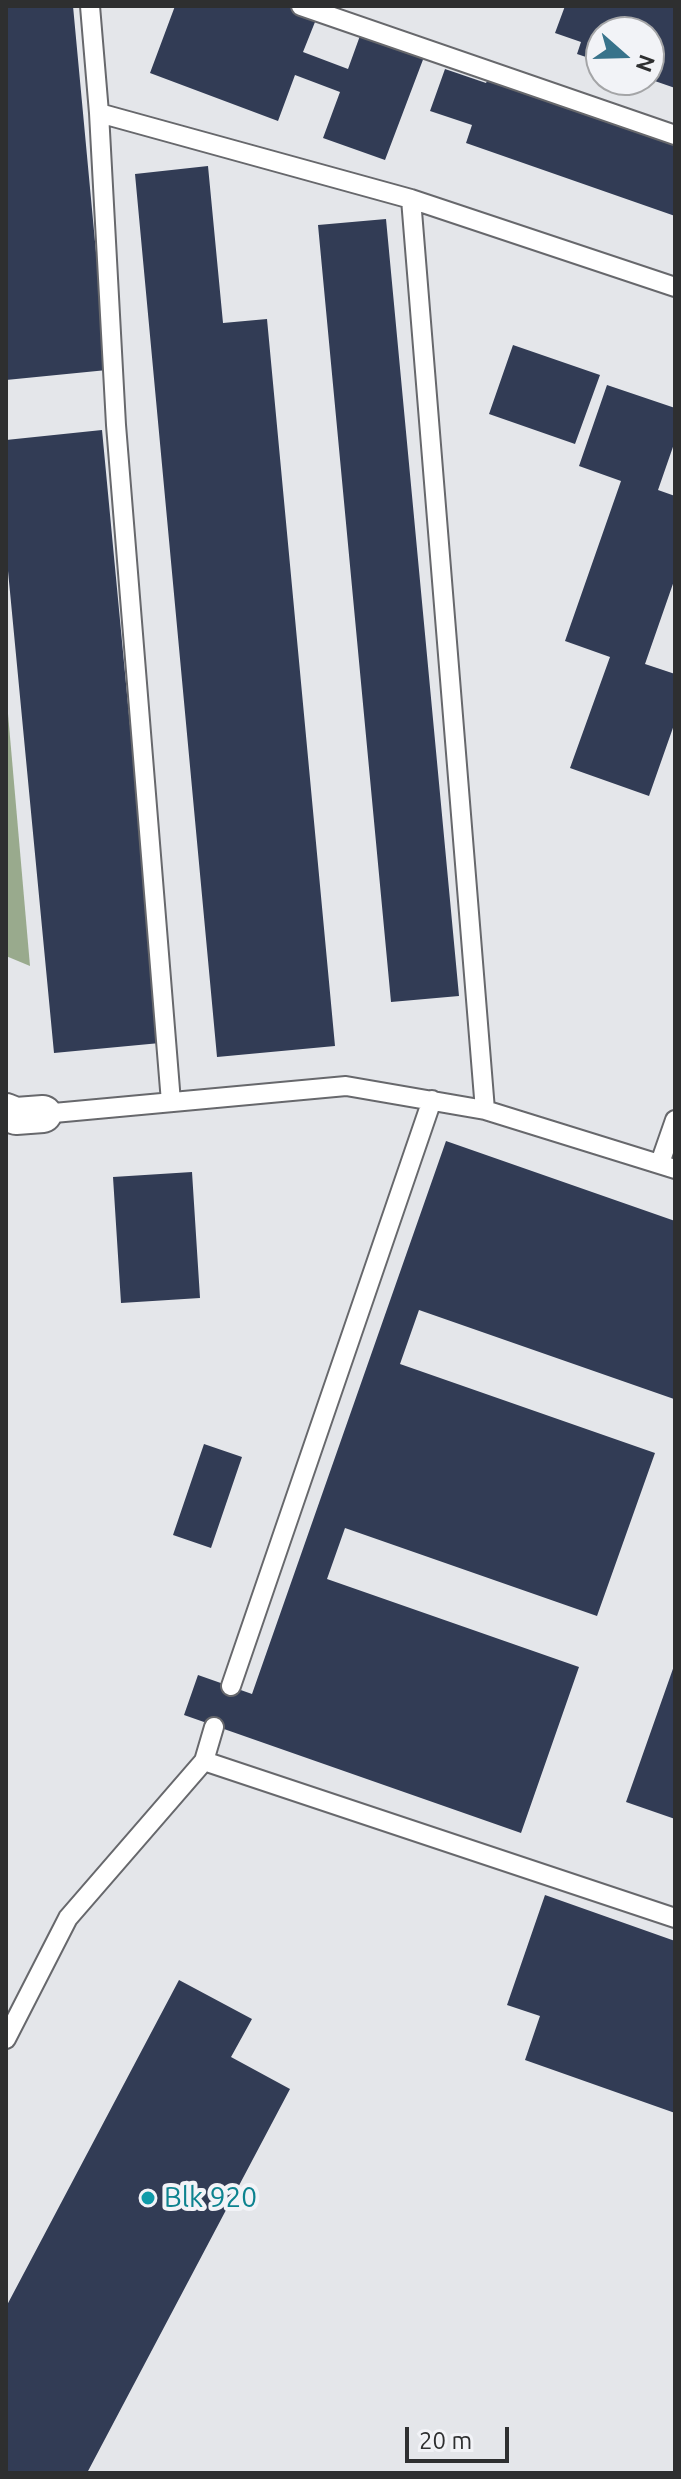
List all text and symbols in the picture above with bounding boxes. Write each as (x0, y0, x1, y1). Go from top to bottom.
north arrow (585, 16, 665, 96)
text: N (632, 52, 661, 76)
place label: Blk 920 (164, 2181, 257, 2215)
marker: Blk 920 (139, 2189, 157, 2207)
scale bar (409, 2411, 513, 2461)
text: 20 m (419, 2427, 472, 2454)

